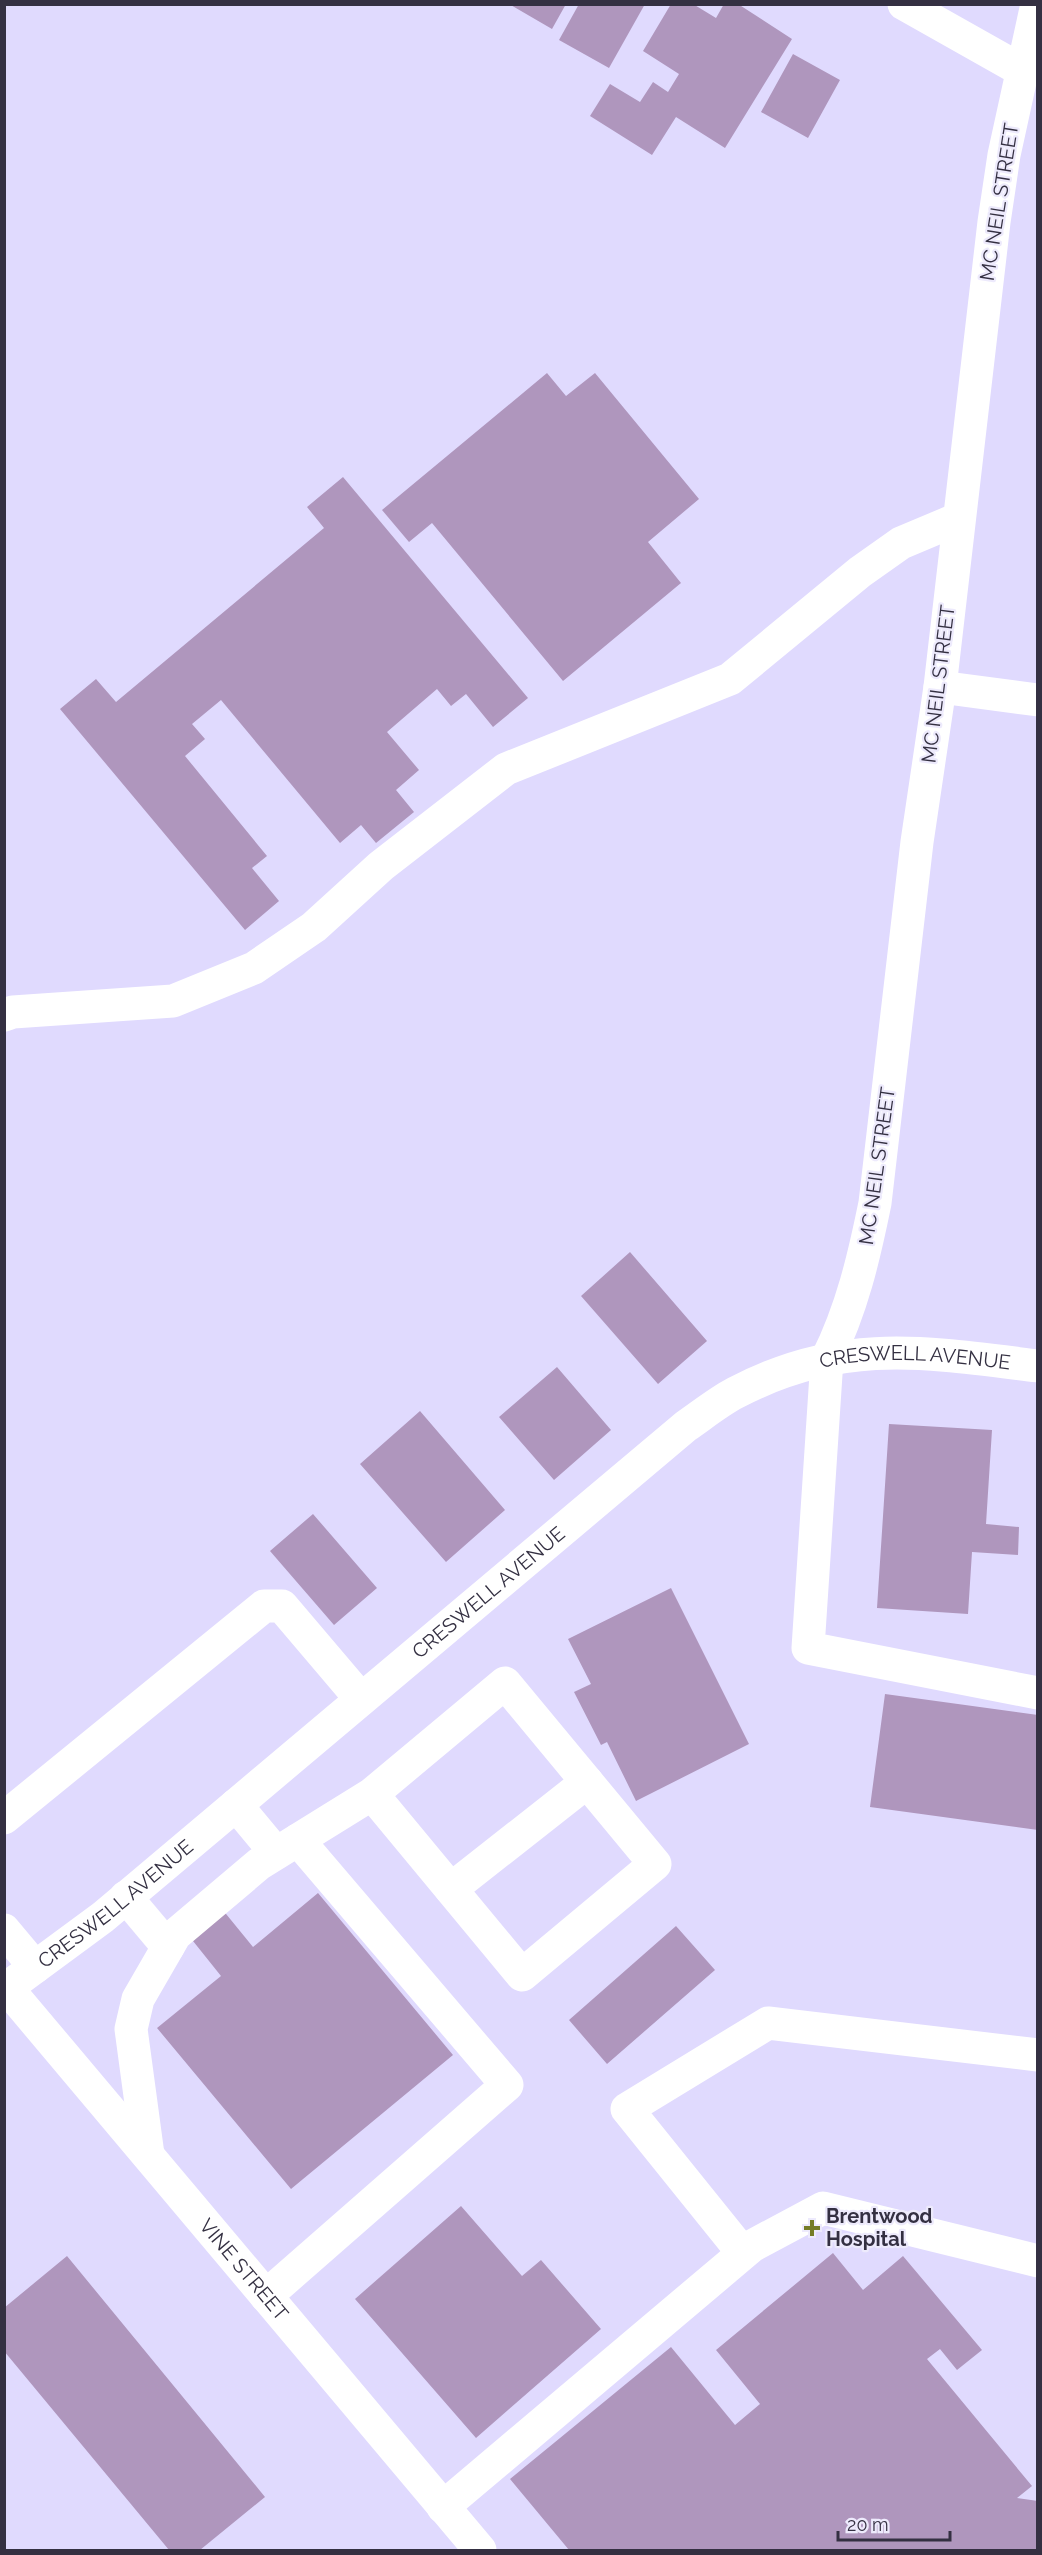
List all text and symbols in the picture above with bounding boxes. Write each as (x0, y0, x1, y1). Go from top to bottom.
street label: MC NEIL STREET (975, 122, 1023, 282)
street label: MC NEIL STREET (916, 604, 960, 764)
street label: MC NEIL STREET (854, 1086, 900, 1246)
street label: CRESWELL AVENUE (817, 1341, 1012, 1374)
street label: CRESWELL AVENUE (407, 1521, 570, 1663)
street label: CRESWELL AVENUE (33, 1834, 198, 1973)
place label: Brentwood Hospital (826, 2204, 932, 2251)
street label: VINE STREET (194, 2214, 293, 2325)
marker: Brentwood Hospital (803, 2219, 821, 2237)
scale bar (838, 2504, 950, 2542)
text: 20 m (847, 2514, 889, 2535)

